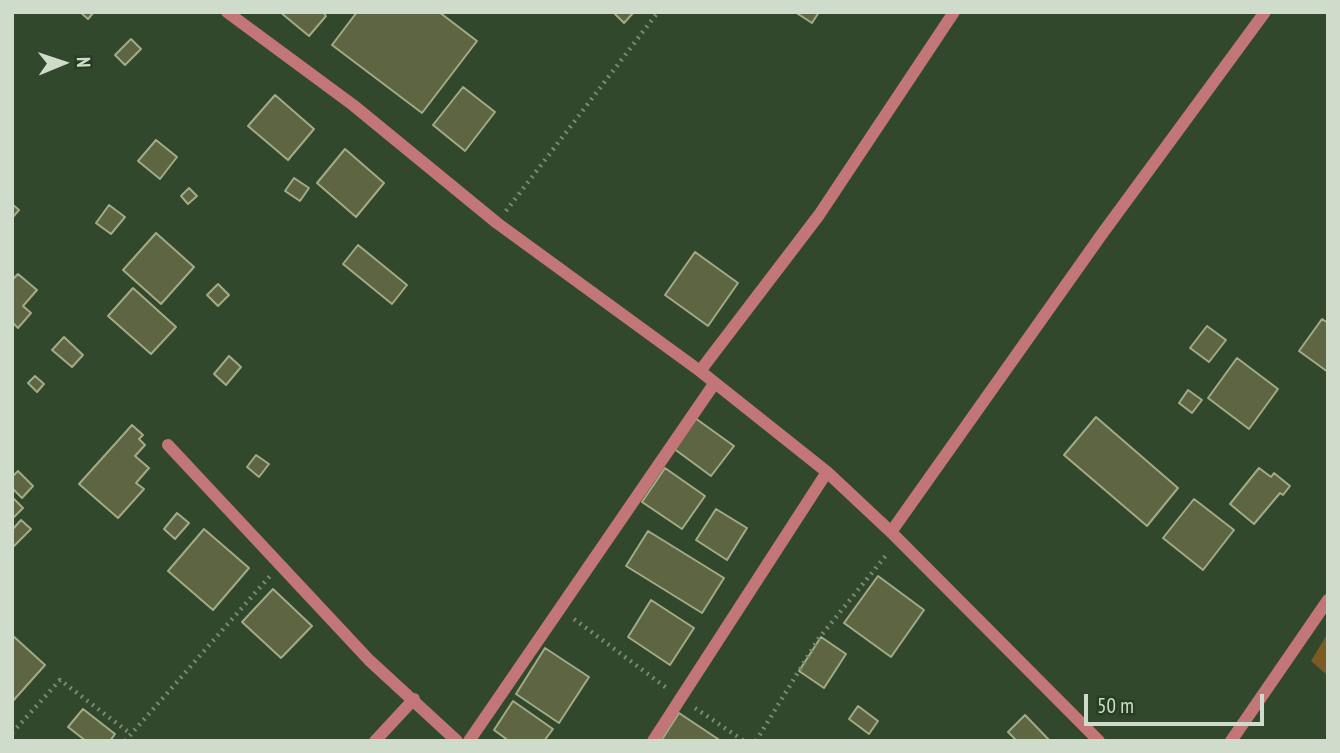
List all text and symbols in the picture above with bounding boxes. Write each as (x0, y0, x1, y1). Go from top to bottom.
north arrow (28, 28, 98, 98)
text: N (72, 57, 96, 68)
scale bar (1088, 680, 1268, 724)
text: 50 m (1097, 692, 1134, 719)

